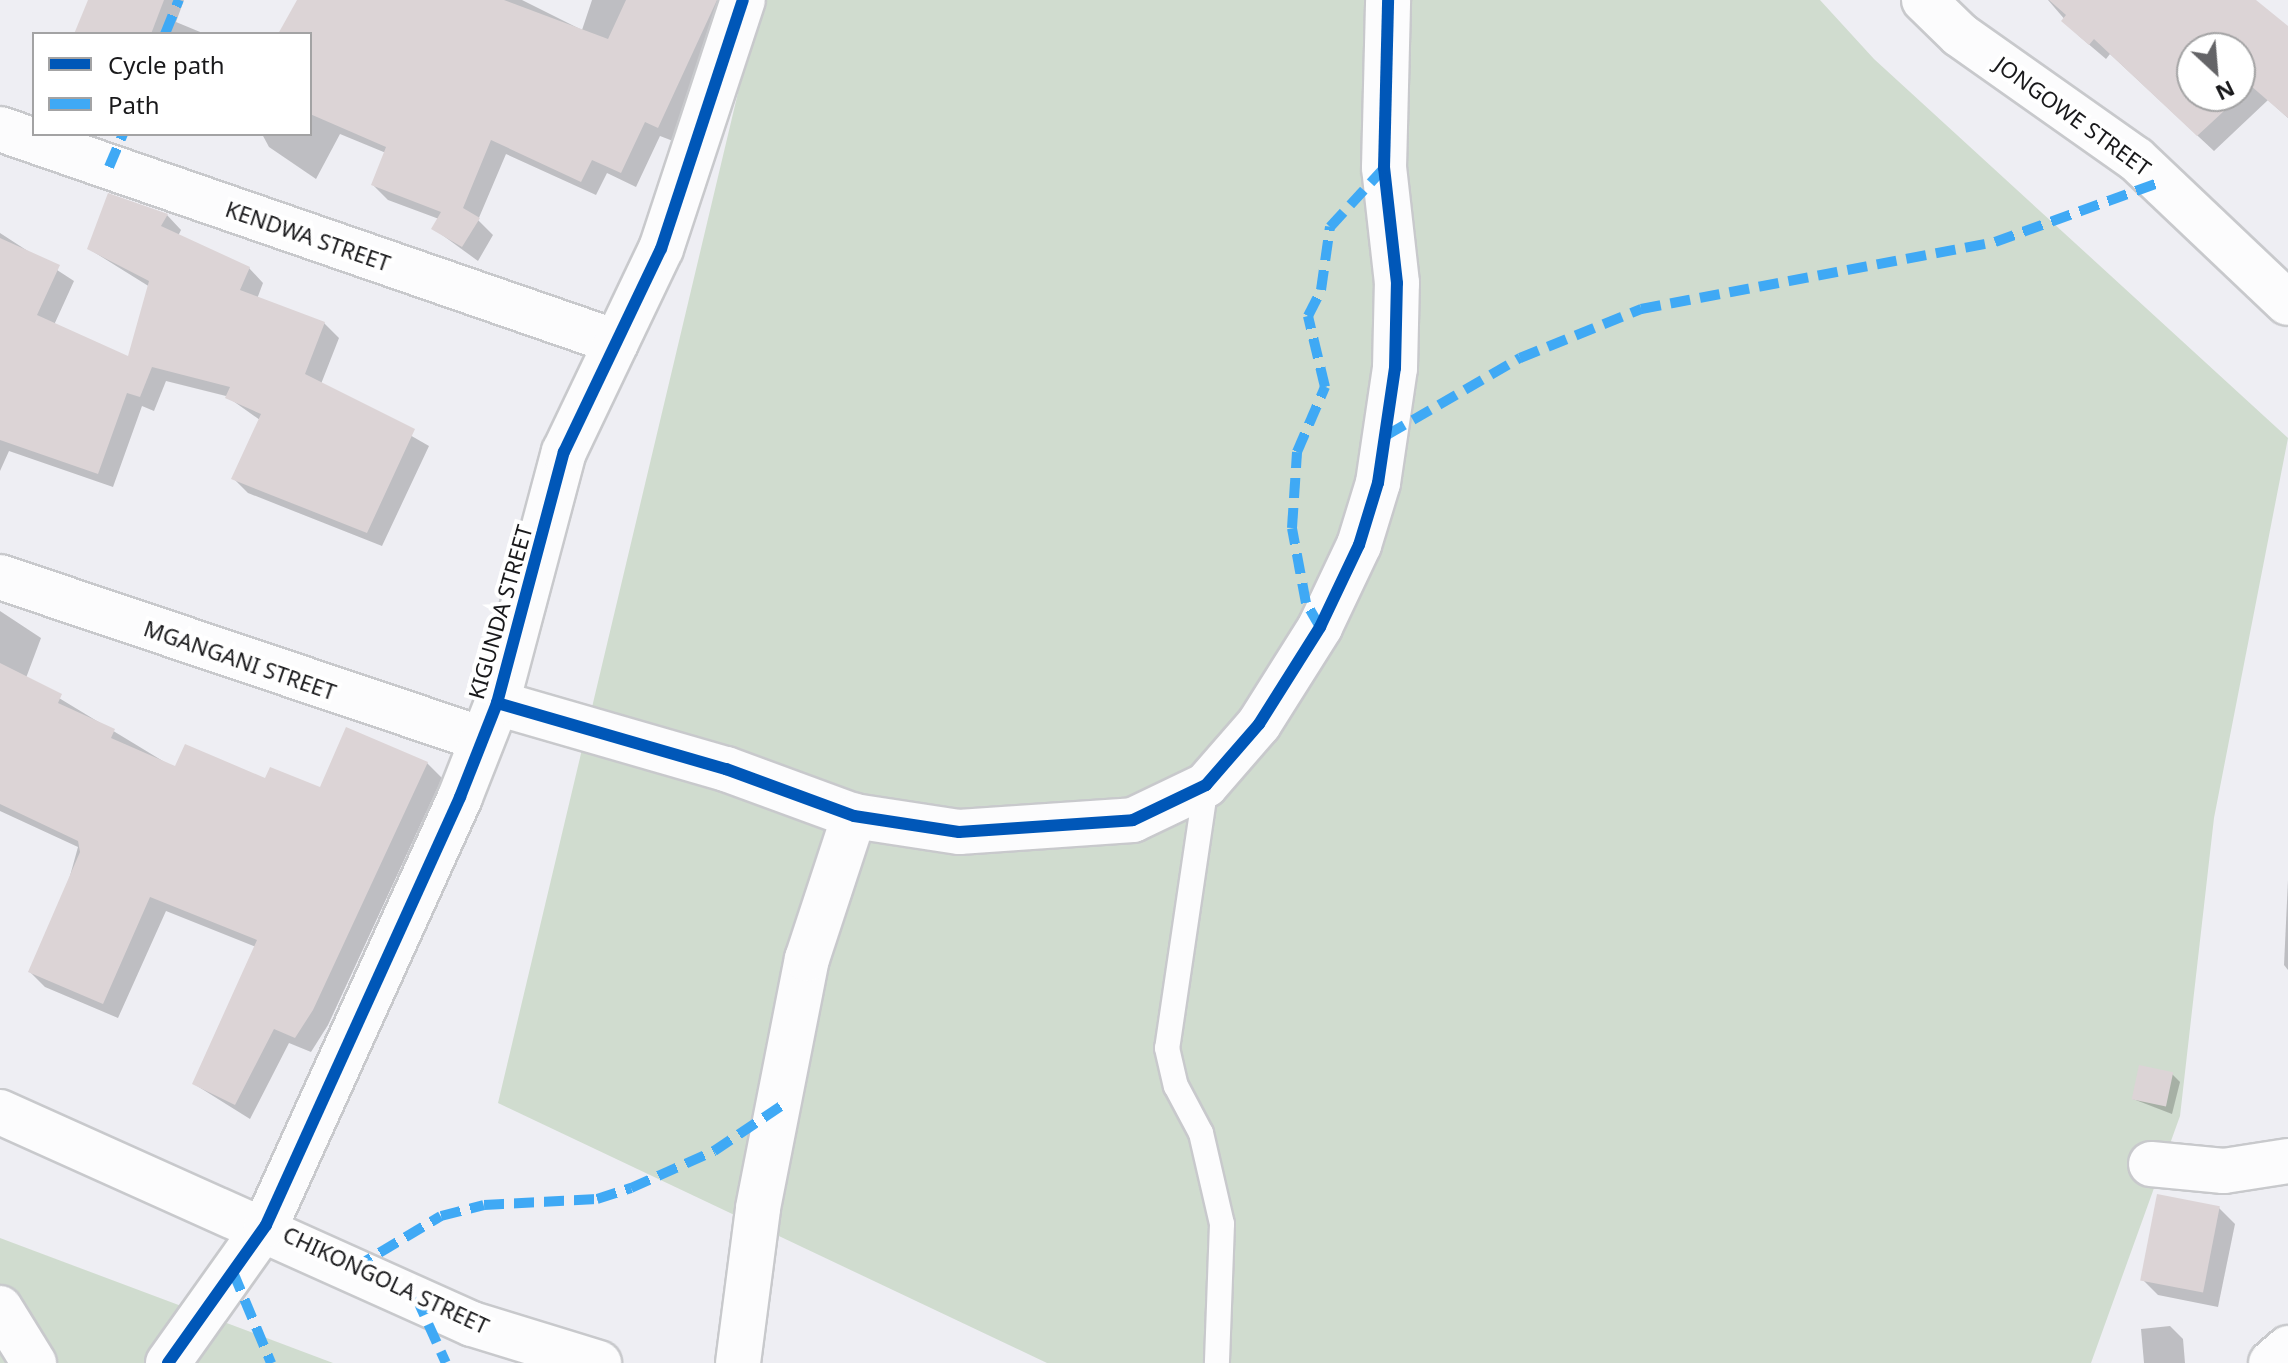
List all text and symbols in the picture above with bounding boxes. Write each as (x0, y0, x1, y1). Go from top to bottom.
legend (32, 32, 312, 136)
north arrow (2176, 32, 2256, 112)
text: Cycle path (108, 48, 225, 81)
street label: JONGOWE STREET (1990, 51, 2156, 181)
text: N (2211, 74, 2240, 109)
text: Path (108, 88, 159, 121)
street label: KENDWA STREET (222, 195, 394, 277)
street label: KIGUNDA STREET (463, 522, 537, 702)
street label: MGANGANI STREET (140, 615, 340, 705)
street label: CHIKONGOLA STREET (279, 1221, 493, 1339)

